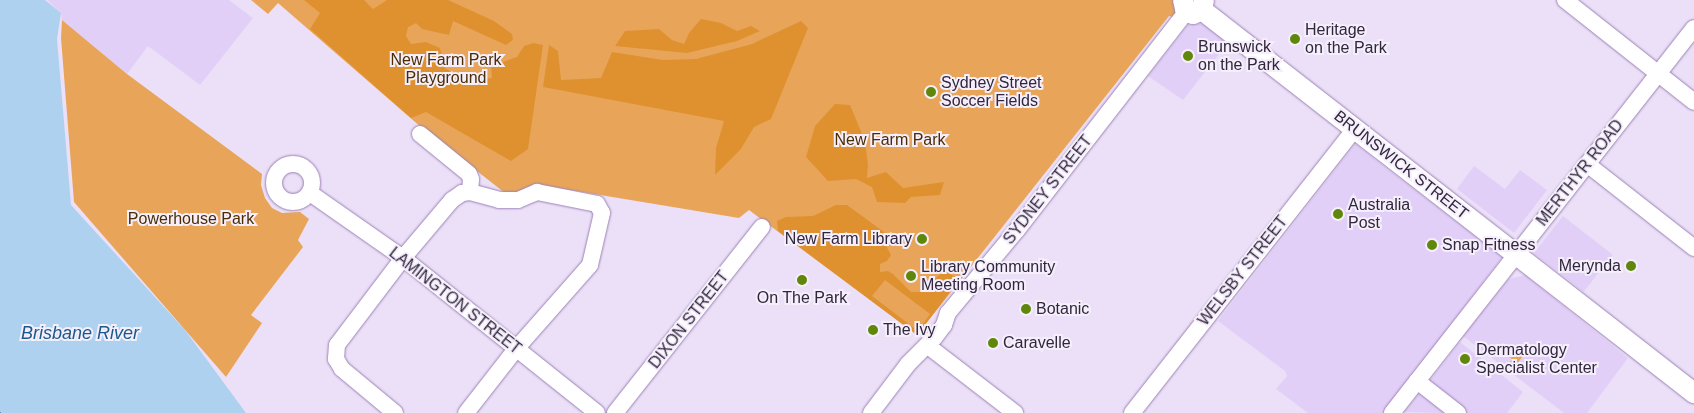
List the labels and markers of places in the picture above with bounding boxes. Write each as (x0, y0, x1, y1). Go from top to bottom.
place label: Heritage on the Park (1305, 20, 1387, 58)
marker: Heritage on the Park (1289, 33, 1301, 45)
place label: Brunswick on the Park (1198, 37, 1280, 75)
marker: Brunswick on the Park (1182, 50, 1194, 62)
place label: Sydney Street Soccer Fields (941, 73, 1042, 111)
marker: Sydney Street Soccer Fields (925, 86, 937, 98)
place label: Australia Post (1348, 195, 1410, 233)
marker: Australia Post (1332, 208, 1344, 220)
place label: New Farm Library (785, 229, 912, 249)
marker: New Farm Library (916, 233, 928, 245)
place label: Snap Fitness (1442, 235, 1535, 255)
marker: Snap Fitness (1426, 239, 1438, 251)
place label: Merynda (1559, 256, 1621, 276)
place label: Library Community Meeting Room (921, 257, 1055, 295)
marker: Merynda (1625, 260, 1637, 272)
marker: Library Community Meeting Room (905, 270, 917, 282)
marker: On The Park (796, 274, 808, 286)
place label: On The Park (757, 288, 847, 308)
place label: Botanic (1036, 299, 1089, 319)
marker: Botanic (1020, 303, 1032, 315)
place label: The Ivy (883, 320, 935, 340)
marker: The Ivy (867, 324, 879, 336)
place label: Caravelle (1003, 333, 1071, 353)
marker: Caravelle (987, 337, 999, 349)
place label: Dermatology Specialist Center (1476, 340, 1597, 378)
marker: Dermatology Specialist Center (1458, 352, 1472, 366)

